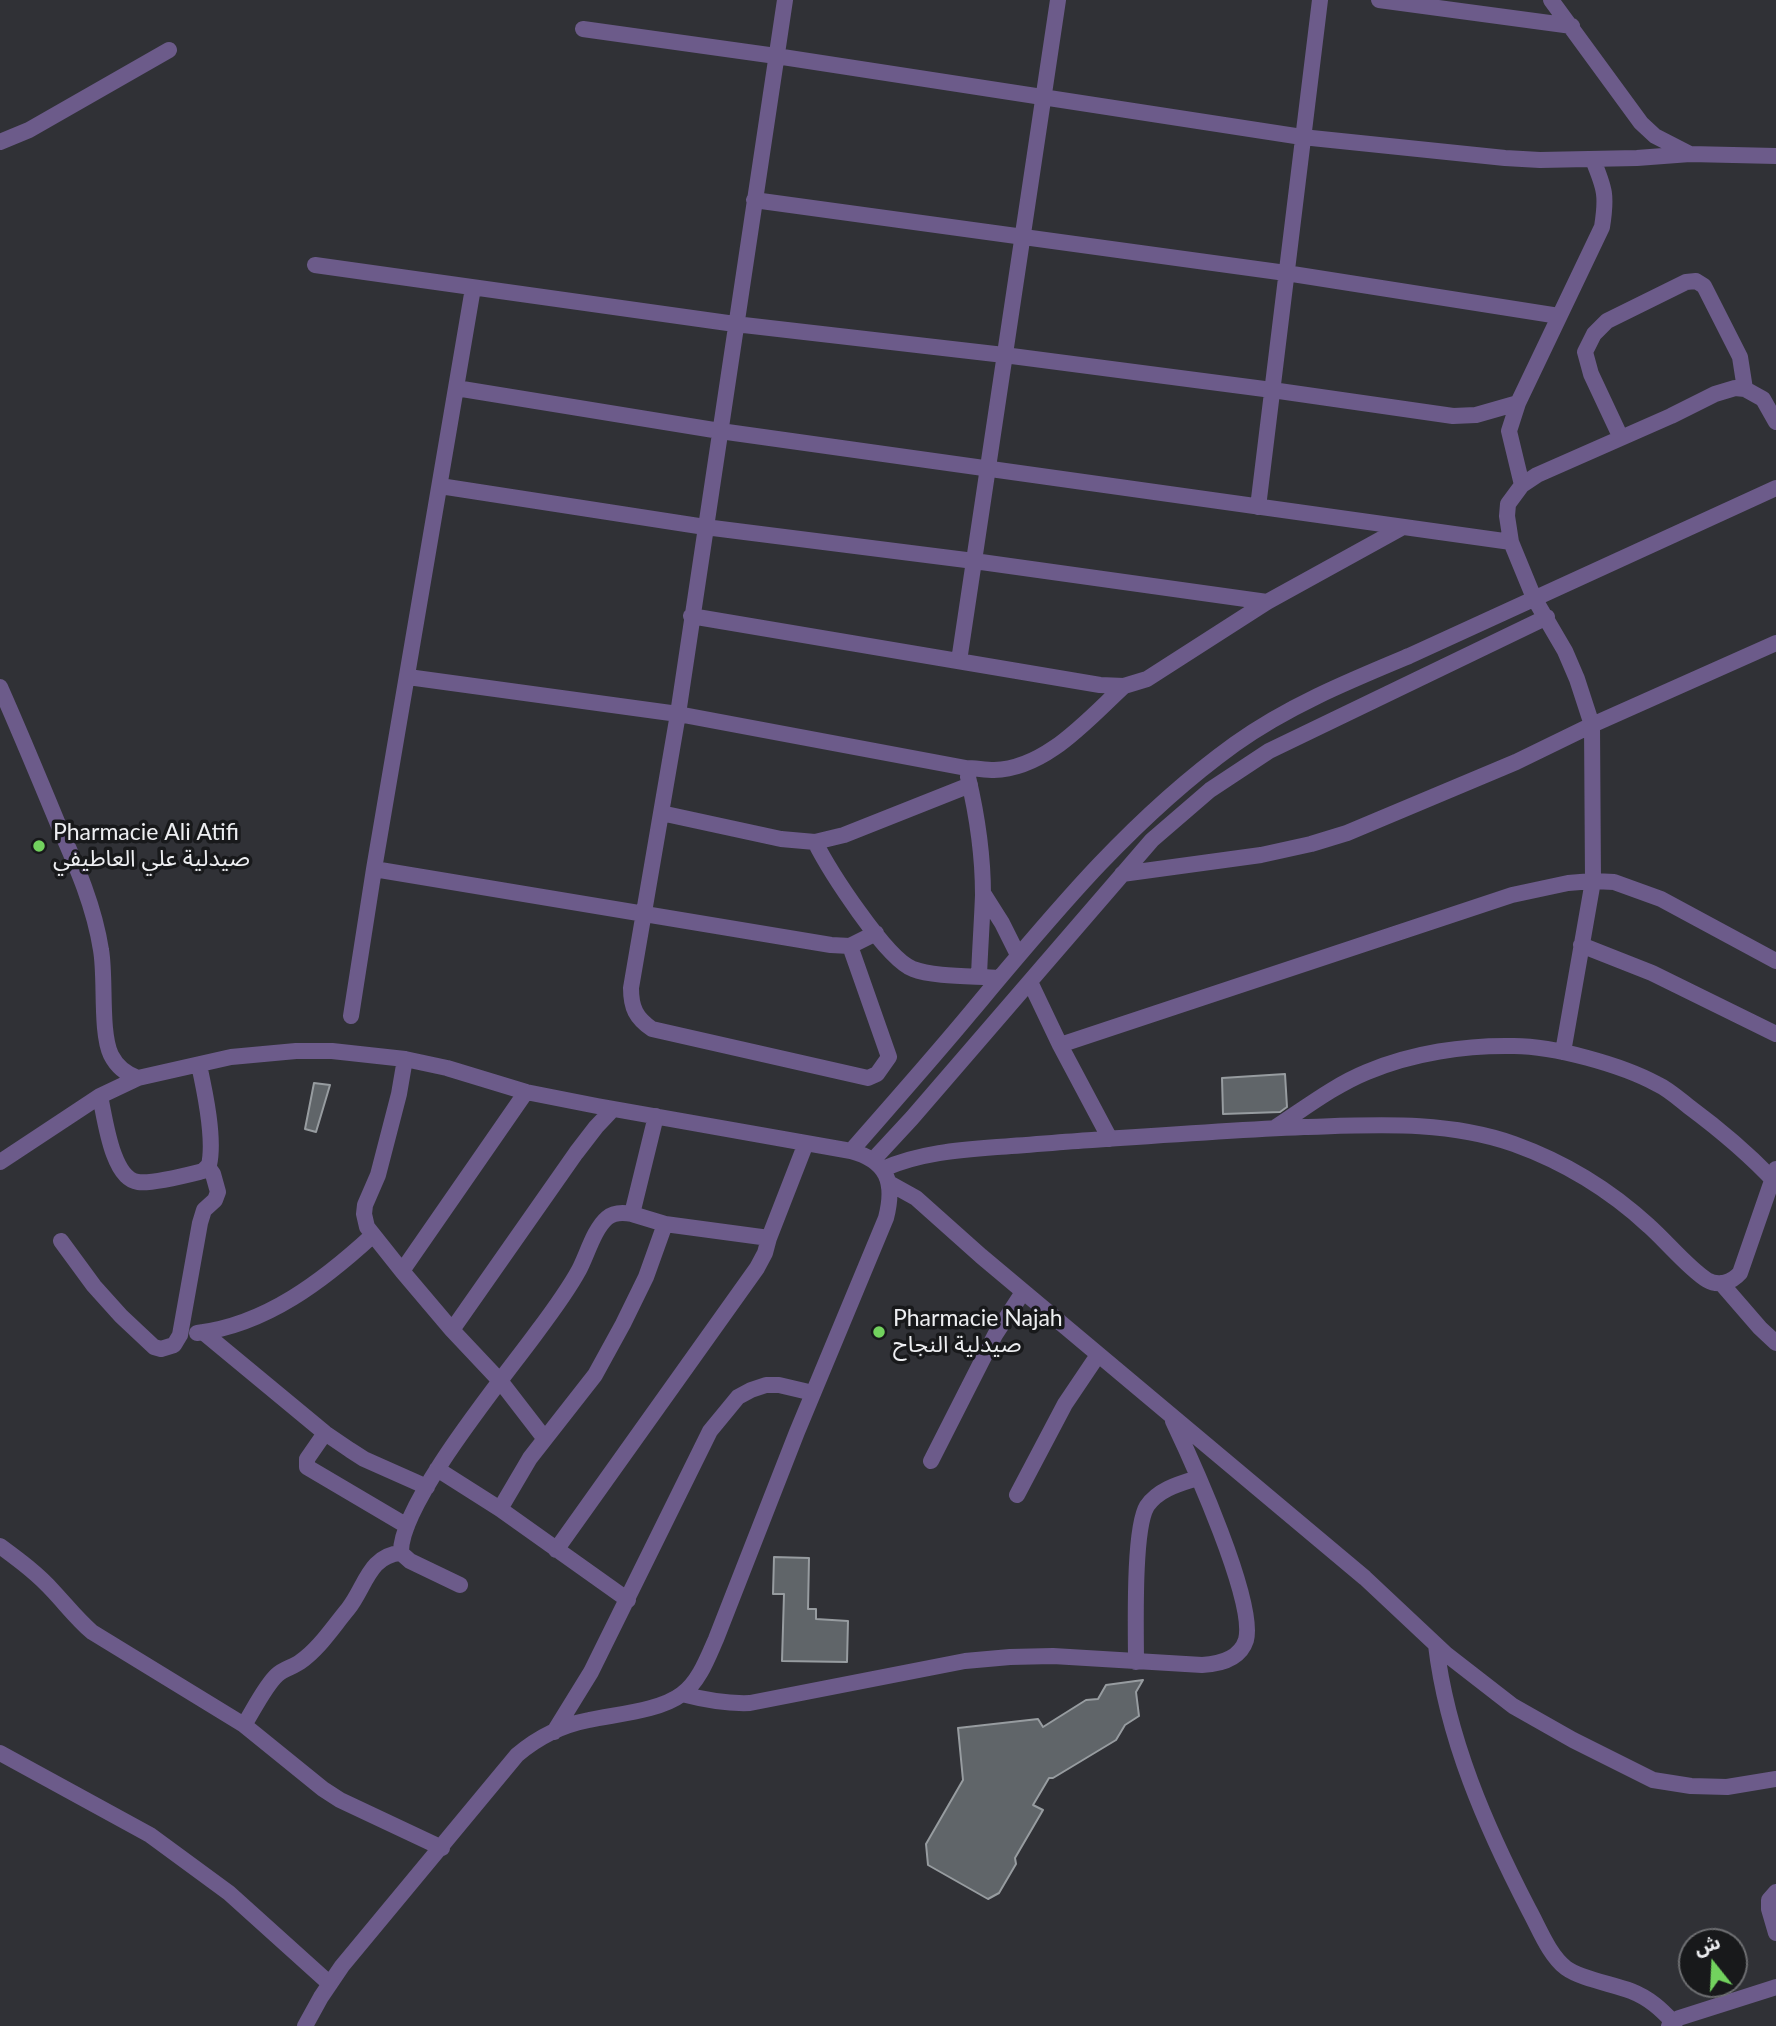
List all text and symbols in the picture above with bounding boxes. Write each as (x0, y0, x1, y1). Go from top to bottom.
place label: Pharmacie Ali Atifi صيدلية علي العاطيفي (53, 819, 250, 873)
marker: Pharmacie Ali Atifi صيدلية علي العاطيفي (31, 838, 47, 854)
place label: Pharmacie Najah صيدلية النجاح (893, 1305, 1063, 1359)
marker: Pharmacie Najah صيدلية النجاح (871, 1324, 887, 1340)
north arrow (1678, 1928, 1748, 1998)
text: ش (1691, 1929, 1723, 1959)

